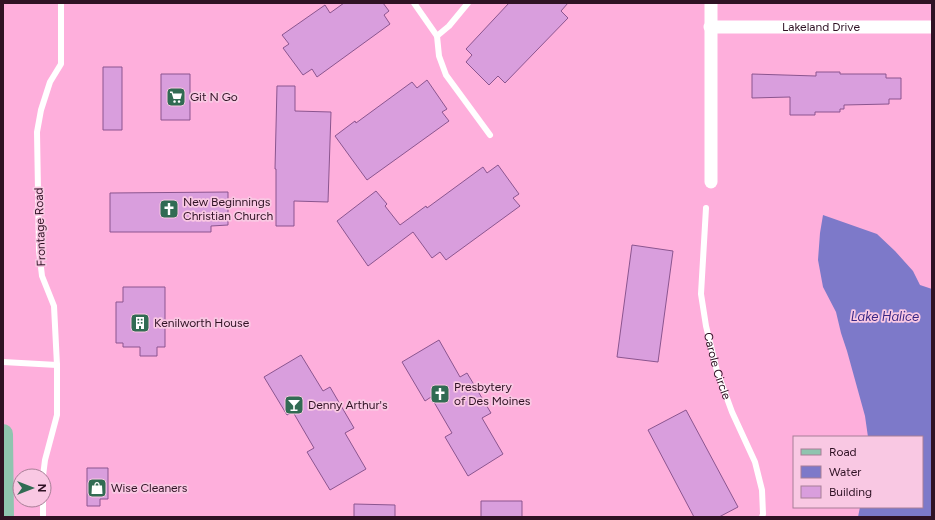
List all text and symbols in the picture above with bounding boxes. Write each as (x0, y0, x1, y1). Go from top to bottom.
street label: Lakeland Drive (782, 20, 860, 34)
supermarket icon: Git N Go (165, 86, 187, 108)
place label: Git N Go (190, 90, 238, 104)
street label: Frontage Road (32, 187, 48, 267)
place label: New Beginnings Christian Church (183, 195, 273, 223)
church icon: New Beginnings Christian Church (158, 198, 180, 220)
water label: Lake Halice (851, 309, 919, 324)
building icon: Kenilworth House (129, 312, 151, 334)
place label: Kenilworth House (154, 316, 250, 330)
street label: Carole Circle (701, 331, 734, 402)
place label: Presbytery of Des Moines (454, 380, 531, 408)
church icon: Presbytery of Des Moines (429, 383, 451, 405)
bar icon: Denny Arthur's (283, 394, 305, 416)
place label: Denny Arthur's (308, 398, 388, 412)
legend (793, 436, 923, 508)
text: Road (829, 445, 857, 459)
text: Water (829, 465, 861, 479)
north arrow (12, 468, 52, 508)
shop icon: Wise Cleaners (86, 477, 108, 499)
place label: Wise Cleaners (111, 481, 188, 495)
text: N (35, 484, 48, 492)
text: Building (829, 485, 872, 499)

